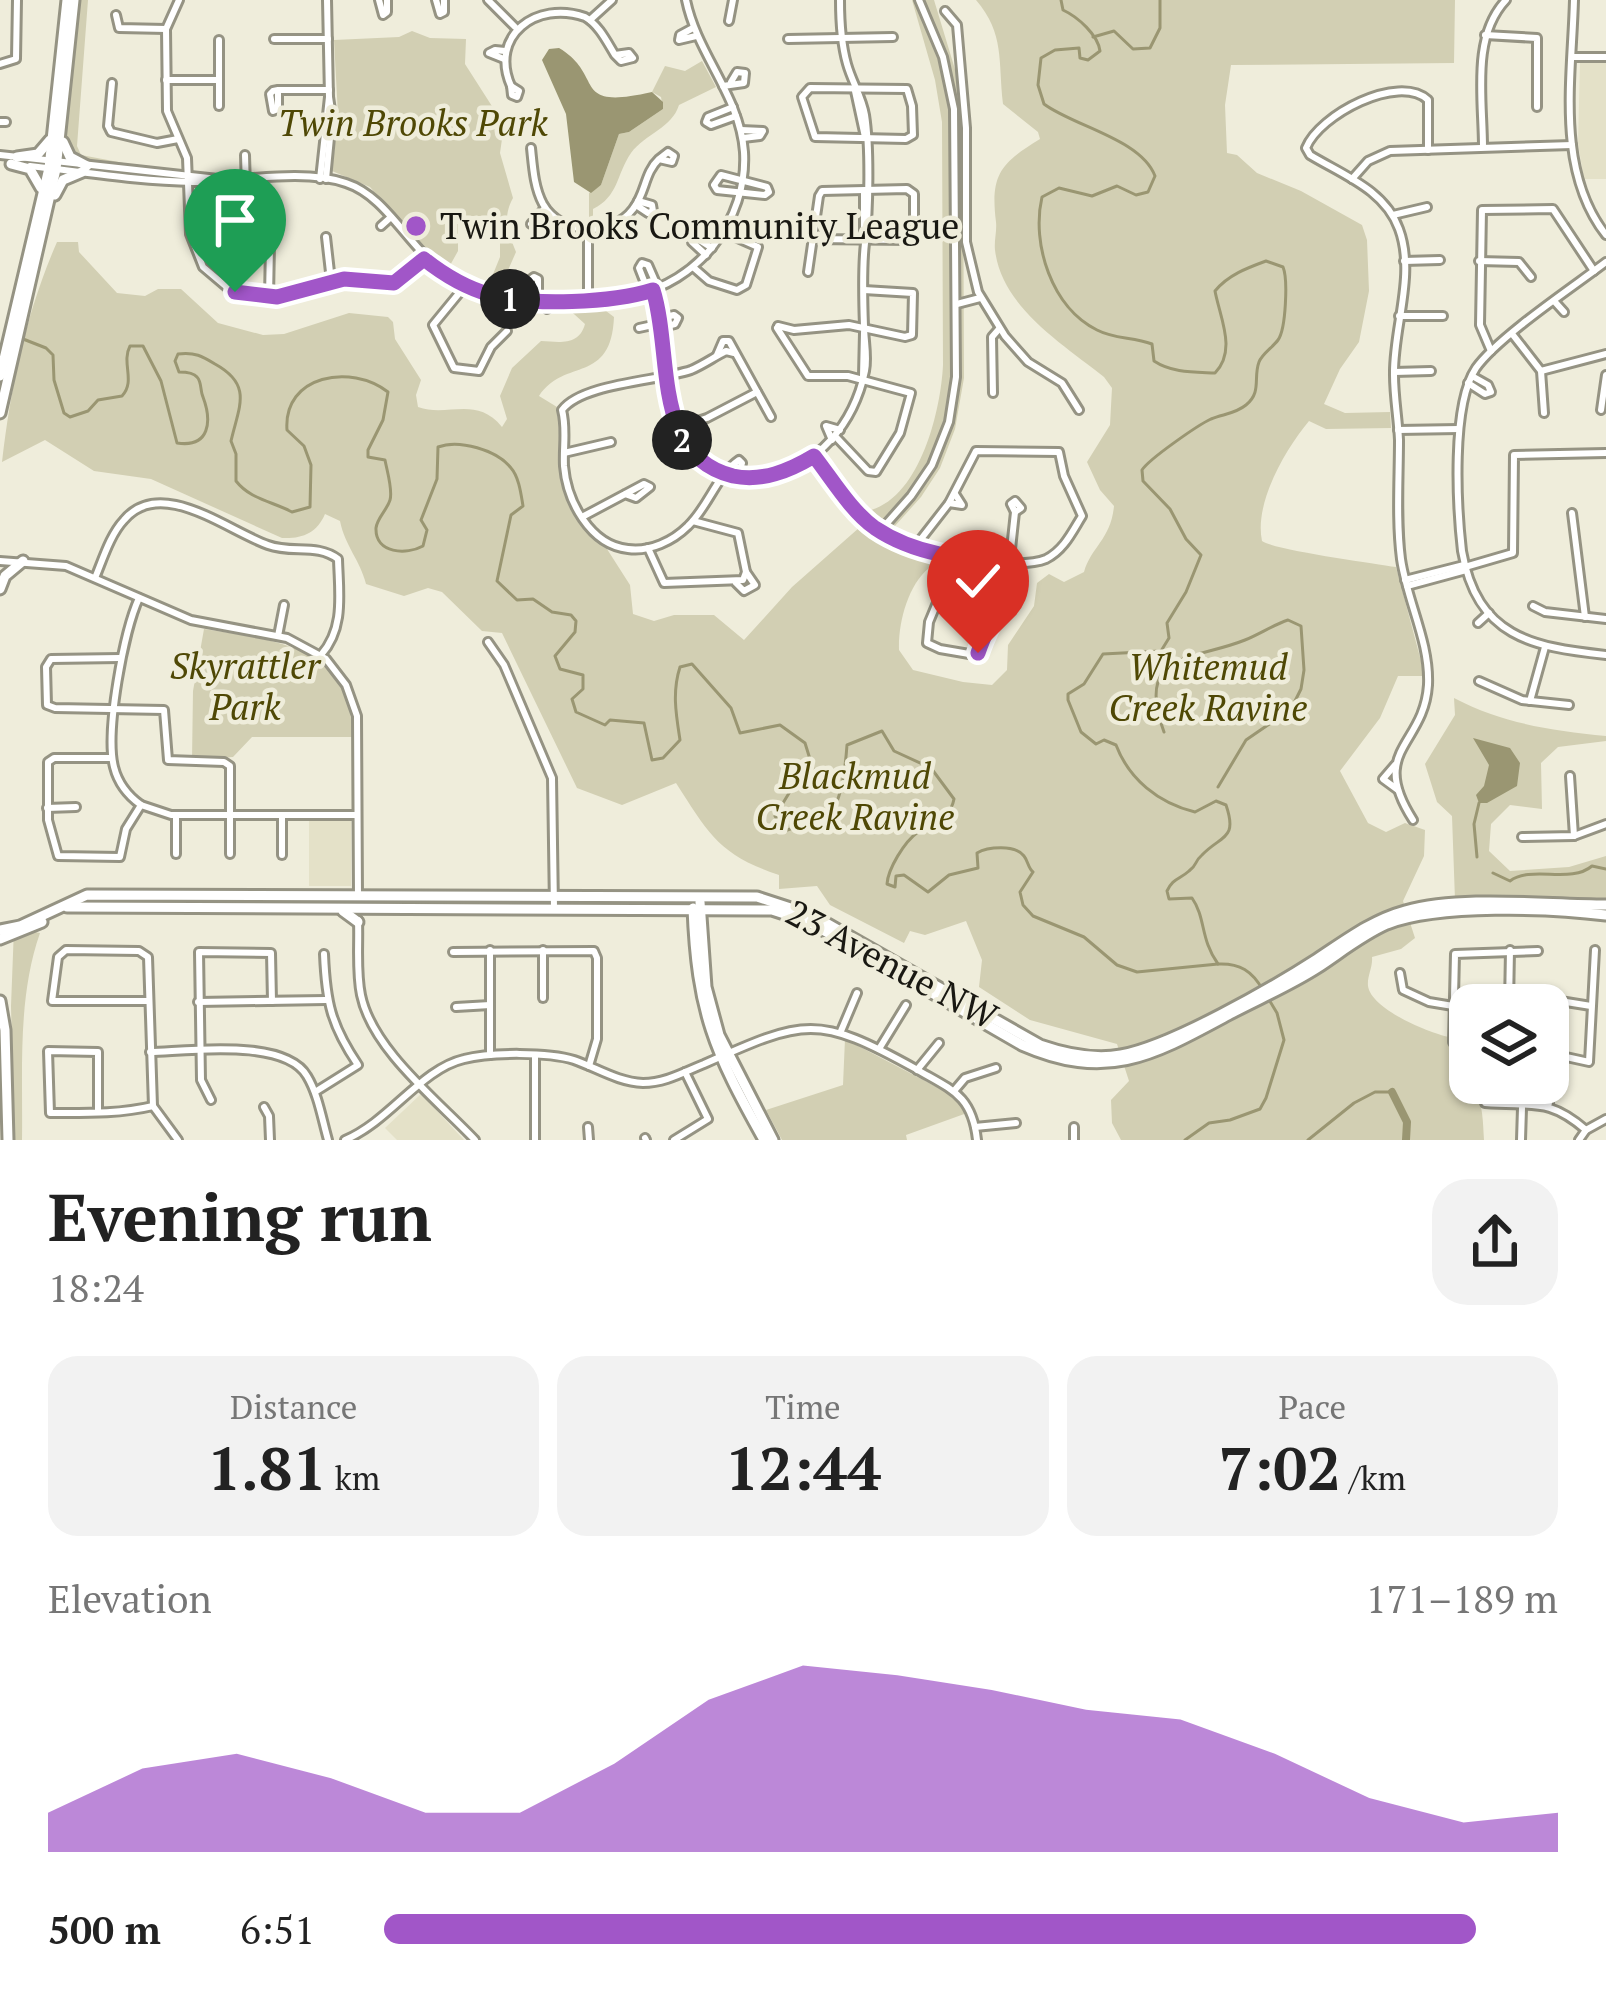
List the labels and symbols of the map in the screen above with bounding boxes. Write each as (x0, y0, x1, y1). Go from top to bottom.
park label: Twin Brooks Park (278, 99, 549, 146)
pin (184, 169, 286, 292)
place label: Twin Brooks Community League (440, 202, 959, 249)
marker: Twin Brooks Community League (403, 213, 429, 239)
pin: 1 (480, 269, 540, 329)
pin: 2 (652, 410, 712, 470)
pin (927, 530, 1029, 653)
park label: Skyrattler Park (170, 642, 322, 730)
park label: Whitemud Creek Ravine (1108, 643, 1308, 731)
park label: Blackmud Creek Ravine (755, 752, 955, 840)
street label: 23 Avenue NW (778, 888, 1006, 1039)

